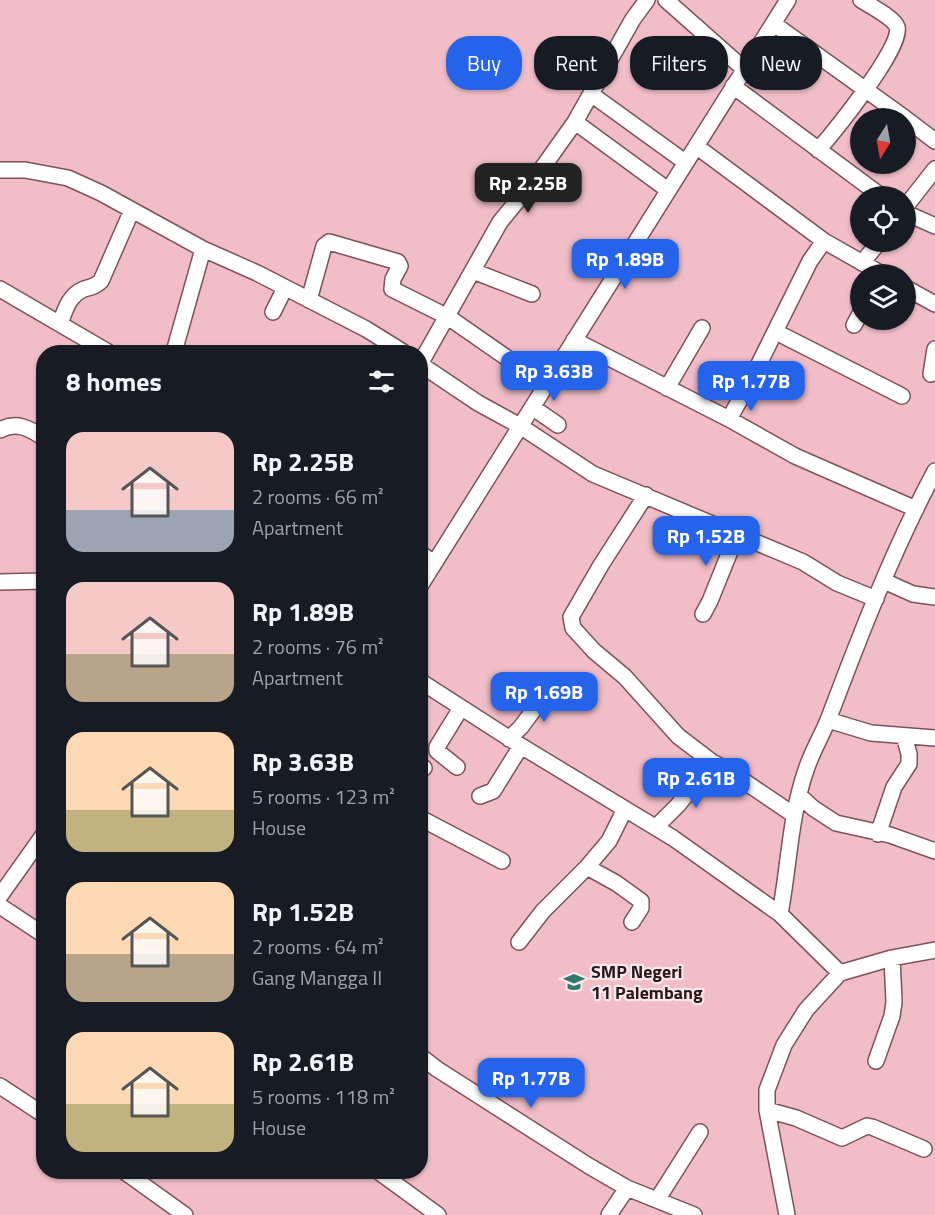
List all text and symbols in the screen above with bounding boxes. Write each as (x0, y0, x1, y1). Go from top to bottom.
chip: Buy (446, 36, 522, 90)
chip: Rent (534, 36, 618, 90)
chip: Filters (630, 36, 728, 90)
chip: New (740, 36, 822, 90)
north arrow (850, 108, 916, 174)
map controls (850, 108, 916, 330)
pin: Rp 2.25B (466, 163, 590, 214)
text: Rp 2.25B (489, 167, 567, 198)
button: locate (850, 186, 916, 252)
pin: Rp 1.89B (563, 239, 687, 290)
text: Rp 1.89B (586, 243, 664, 274)
button: layers (850, 264, 916, 330)
pin: Rp 3.63B (492, 351, 616, 402)
text: Rp 3.63B (515, 355, 593, 386)
pin: Rp 1.77B (689, 361, 813, 412)
text: 8 homes (66, 362, 162, 401)
icon: filters (365, 365, 398, 398)
text: Rp 1.77B (712, 365, 790, 396)
text: Rp 2.25B (252, 442, 354, 481)
icon: home (114, 456, 186, 528)
text: 2 rooms · 66 m² (252, 481, 384, 512)
text: Apartment (252, 512, 343, 543)
pin: Rp 1.52B (644, 516, 768, 567)
text: Rp 1.52B (667, 520, 745, 551)
text: Rp 1.89B (252, 592, 354, 631)
icon: home (114, 606, 186, 678)
text: 2 rooms · 76 m² (252, 631, 384, 662)
text: Apartment (252, 662, 343, 693)
pin: Rp 1.69B (482, 672, 606, 723)
text: Rp 1.69B (505, 676, 583, 707)
text: Rp 3.63B (252, 742, 354, 781)
icon: home (114, 756, 186, 828)
pin: Rp 2.61B (634, 758, 758, 809)
text: Rp 2.61B (657, 762, 735, 793)
text: 5 rooms · 123 m² (252, 781, 395, 812)
text: House (252, 812, 306, 843)
text: Rp 1.52B (252, 892, 354, 931)
icon: home (114, 906, 186, 978)
text: 2 rooms · 64 m² (252, 931, 384, 962)
place label: SMP Negeri 11 Palembang (591, 958, 703, 1006)
text: Gang Mangga II (252, 962, 382, 993)
school or university icon: SMP Negeri 11 Palembang (562, 970, 586, 994)
text: Rp 2.61B (252, 1042, 354, 1081)
icon: home (114, 1056, 186, 1128)
pin: Rp 1.77B (469, 1058, 593, 1109)
text: Rp 1.77B (492, 1062, 570, 1093)
text: 5 rooms · 118 m² (252, 1081, 395, 1112)
text: House (252, 1112, 306, 1143)

